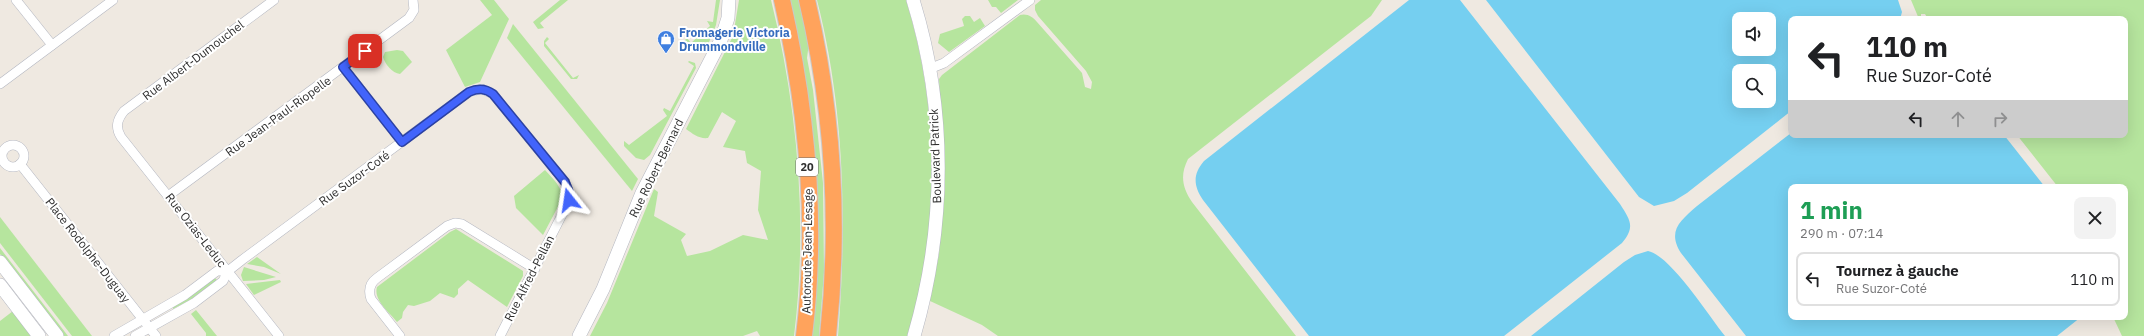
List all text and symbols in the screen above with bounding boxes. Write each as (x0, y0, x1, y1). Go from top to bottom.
map controls (1732, 12, 1776, 108)
button: sound (1732, 12, 1776, 56)
street label: Rue Albert-Dumouchel (139, 17, 247, 103)
place label: Fromagerie Victoria Drummondville (679, 25, 790, 54)
text: 110 m (1866, 28, 1948, 65)
shop icon: Fromagerie Victoria Drummondville (656, 29, 676, 54)
icon: left (1800, 32, 1852, 84)
pin (348, 34, 382, 68)
icon: arrive (354, 40, 376, 62)
button: search (1732, 64, 1776, 108)
text: Rue Suzor-Coté (1866, 64, 1992, 87)
street label: Rue Jean-Paul-Riopelle (222, 72, 334, 159)
street label: Boulevard Patrick (926, 108, 944, 204)
icon: left (1905, 108, 1927, 130)
icon: ahead (1947, 108, 1969, 130)
icon: right (1989, 108, 2011, 130)
street label: Rue Robert-Bernard (626, 116, 686, 220)
street label: Rue Suzor-Coté (316, 147, 393, 209)
road number: 20 (796, 158, 818, 176)
position arrow (548, 179, 590, 221)
street label: Autoroute Jean-Lesage (798, 188, 816, 314)
street label: Rue Ozias-Leduc (162, 190, 230, 270)
text: 1 min (1800, 194, 1863, 226)
street label: Place Rodolphe-Duguay (42, 195, 134, 305)
button: close (2074, 197, 2116, 239)
text: 290 m · 07:14 (1800, 225, 1883, 242)
street label: Rue Alfred-Pellan (501, 232, 557, 324)
text: Tournez à gauche (1836, 261, 1959, 280)
icon: left (1802, 268, 1824, 290)
text: 110 m (2070, 270, 2114, 289)
text: Rue Suzor-Coté (1836, 280, 1927, 297)

